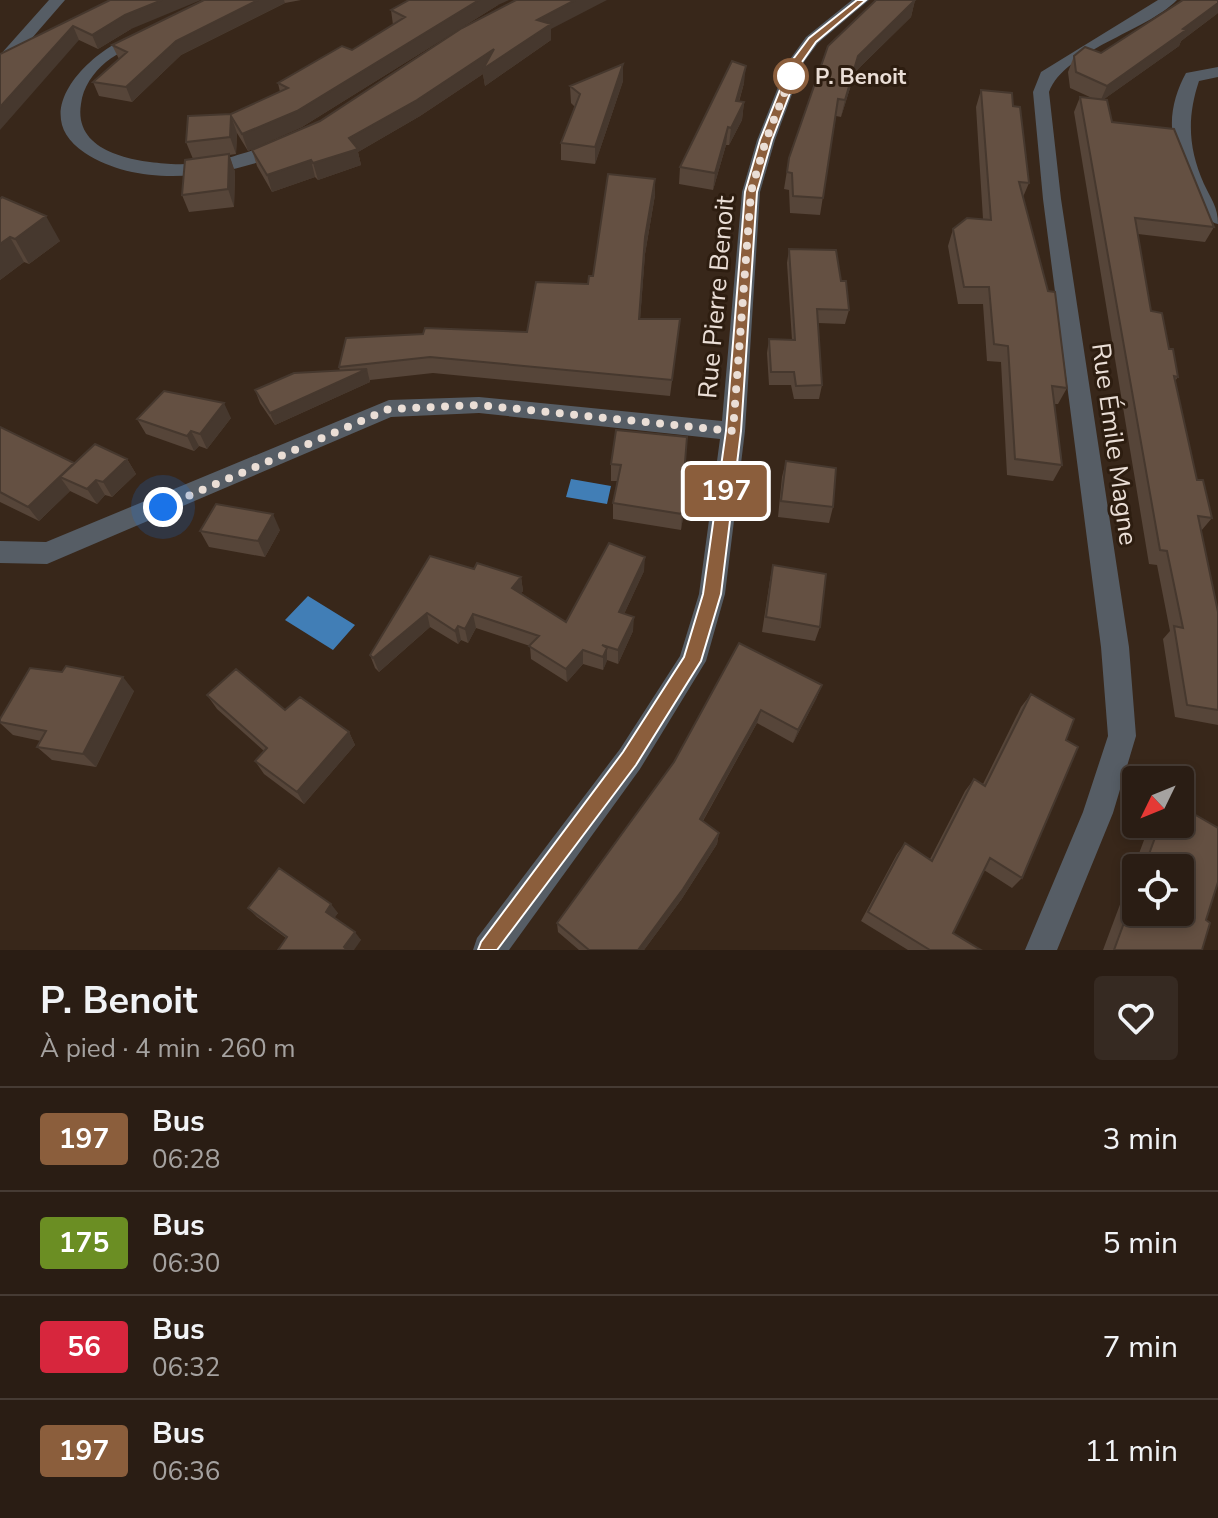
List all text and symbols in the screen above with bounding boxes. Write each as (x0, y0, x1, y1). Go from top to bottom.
marker: P. Benoit (774, 59, 808, 93)
place label: P. Benoit (815, 62, 907, 92)
street label: Rue Pierre Benoit (690, 193, 743, 400)
street label: Rue Émile Magne (1083, 341, 1146, 547)
line badge: 197 (680, 465, 772, 517)
text: 197 (701, 472, 751, 510)
your location (143, 487, 183, 527)
north arrow (1122, 766, 1194, 838)
map controls (1122, 766, 1194, 926)
button: locate (1122, 854, 1194, 926)
text: P. Benoit (40, 975, 198, 1026)
button: heart (1094, 976, 1178, 1060)
text: À pied · 4 min · 260 m (40, 1031, 295, 1066)
text: Bus (152, 1101, 205, 1142)
text: 3 min (1103, 1119, 1178, 1160)
text: 197 (59, 1120, 109, 1158)
text: 06:28 (152, 1142, 220, 1177)
text: Bus (152, 1205, 205, 1246)
text: 5 min (1103, 1223, 1178, 1264)
text: 175 (59, 1224, 109, 1262)
text: 06:30 (152, 1246, 220, 1281)
text: Bus (152, 1309, 205, 1350)
text: 7 min (1103, 1327, 1178, 1368)
text: 56 (67, 1328, 101, 1366)
text: 06:32 (152, 1350, 220, 1385)
text: Bus (152, 1413, 205, 1454)
text: 11 min (1085, 1431, 1178, 1472)
text: 197 (59, 1432, 109, 1470)
text: 06:36 (152, 1454, 220, 1489)

